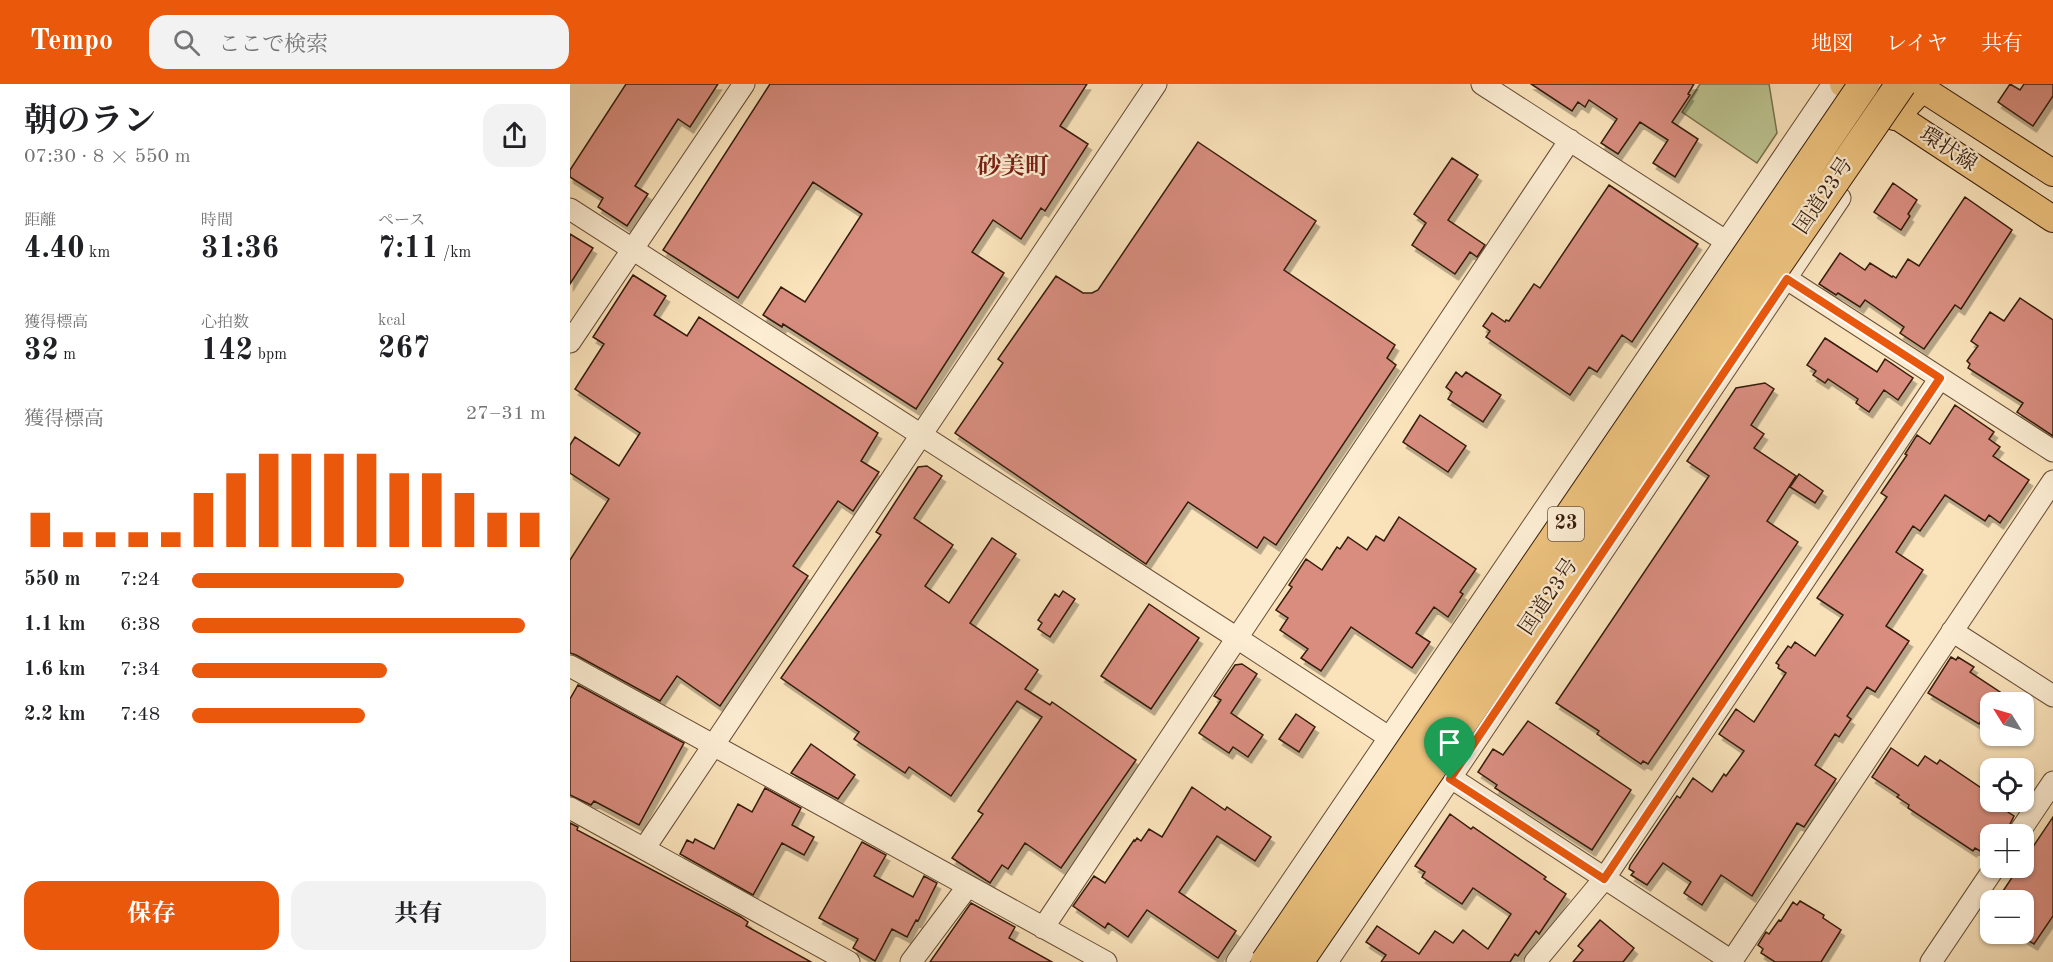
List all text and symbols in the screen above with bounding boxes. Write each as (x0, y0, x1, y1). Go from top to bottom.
search box (149, 15, 569, 69)
icon: search (170, 26, 203, 59)
text: Tempo (30, 28, 113, 56)
text: ここで検索 (218, 34, 328, 56)
text: 地図 (1811, 34, 1853, 55)
text: レイヤ (1886, 34, 1948, 55)
text: 共有 (1981, 34, 2023, 55)
button: share (483, 104, 546, 167)
text: 朝のラン (24, 106, 156, 139)
street label: 環状線 (1916, 122, 1981, 176)
text: 07:30 · 8 × 550 m (24, 147, 191, 167)
district label: 砂美町 (977, 153, 1049, 180)
street label: 国道23号 (1789, 153, 1857, 238)
text: 距離 (24, 213, 56, 229)
text: 時間 (201, 213, 233, 229)
text: ペース (378, 213, 425, 229)
text: 4.40 (24, 234, 85, 264)
text: 31:36 (201, 234, 279, 264)
text: 7:11 (378, 234, 439, 264)
text: km (85, 245, 110, 261)
text: /km (439, 245, 471, 261)
text: kcal (378, 313, 406, 329)
text: 獲得標高 (24, 315, 88, 331)
text: 心拍数 (201, 315, 249, 331)
text: 267 (378, 334, 430, 364)
text: 32 (24, 336, 59, 366)
text: 142 (201, 336, 253, 366)
text: m (59, 347, 76, 363)
text: bpm (253, 347, 287, 363)
text: 27–31 m (466, 404, 546, 424)
text: 獲得標高 (24, 410, 104, 430)
road number: 23 (1548, 507, 1584, 541)
street label: 国道23号 (1514, 554, 1582, 639)
text: 550 m (24, 570, 80, 590)
text: 7:24 (120, 570, 160, 590)
text: 1.1 km (24, 615, 86, 635)
text: 6:38 (120, 615, 160, 635)
text: 1.6 km (24, 660, 86, 680)
text: 7:34 (120, 660, 160, 680)
north arrow (1980, 692, 2034, 746)
map controls (1980, 692, 2034, 944)
text: 2.2 km (24, 705, 86, 725)
text: 7:48 (120, 705, 160, 725)
pin (1424, 717, 1475, 779)
icon: arrive (1433, 726, 1466, 759)
button: locate (1980, 758, 2034, 812)
button: + (1980, 824, 2034, 878)
button: 保存 (24, 881, 279, 950)
button: 共有 (291, 881, 546, 950)
button: − (1980, 890, 2034, 944)

